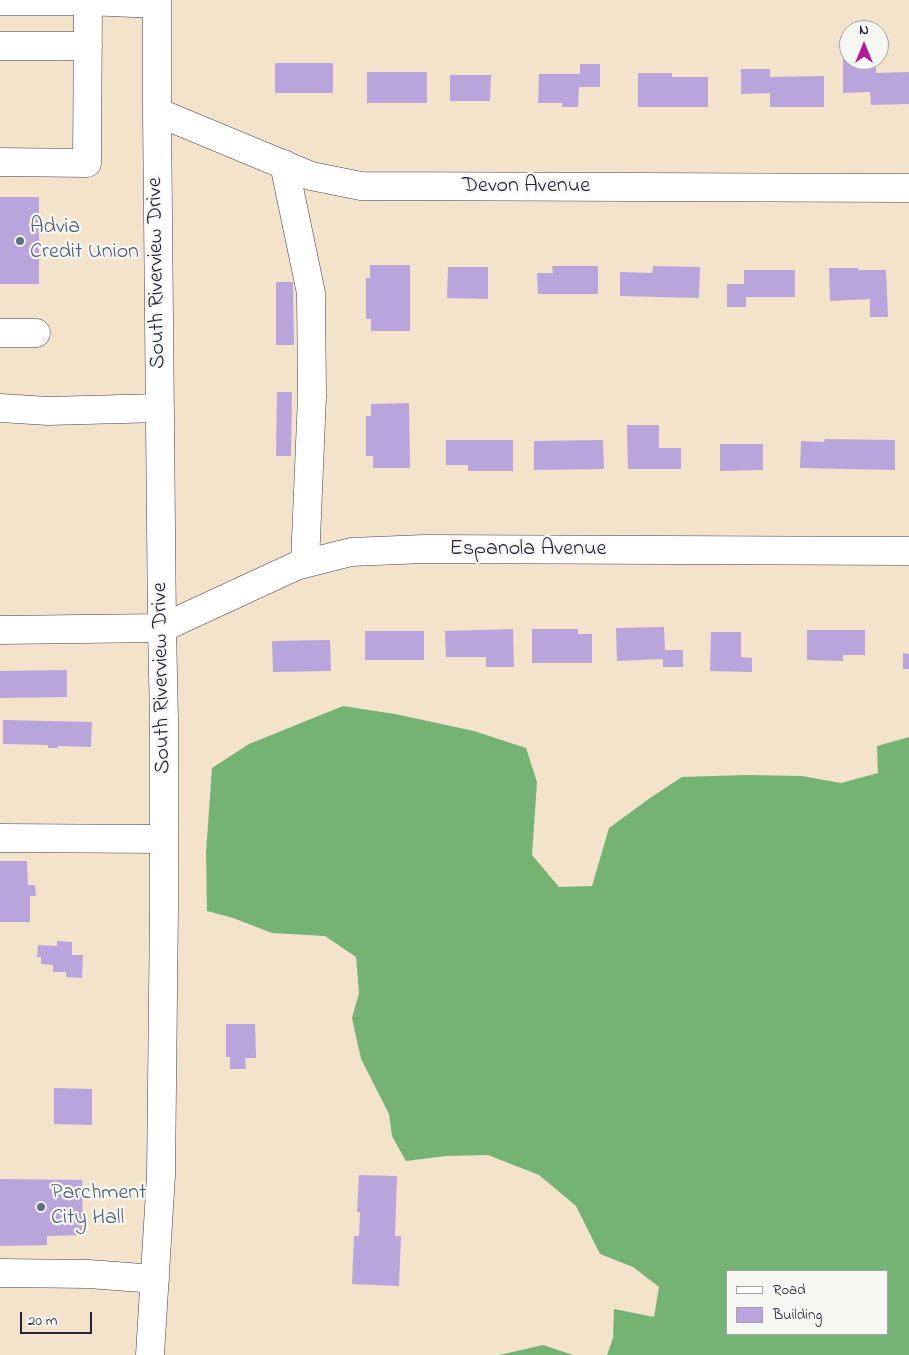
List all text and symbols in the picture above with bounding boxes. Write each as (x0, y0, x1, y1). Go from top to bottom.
north arrow (839, 20, 889, 70)
text: N (859, 20, 869, 41)
street label: Devon Avenue (462, 174, 590, 200)
street label: South Riverview Drive (143, 177, 173, 369)
place label: Advia Credit Union (30, 215, 139, 266)
marker: Advia Credit Union (14, 235, 26, 247)
street label: Espanola Avenue (450, 537, 606, 563)
street label: South Riverview Drive (148, 582, 178, 774)
place label: Parchment City Hall (51, 1181, 147, 1232)
marker: Parchment City Hall (35, 1201, 47, 1213)
legend (726, 1270, 889, 1335)
text: Road (773, 1279, 806, 1301)
scale bar (22, 1302, 95, 1334)
text: Building (773, 1304, 822, 1326)
text: 20 m (28, 1310, 57, 1332)

